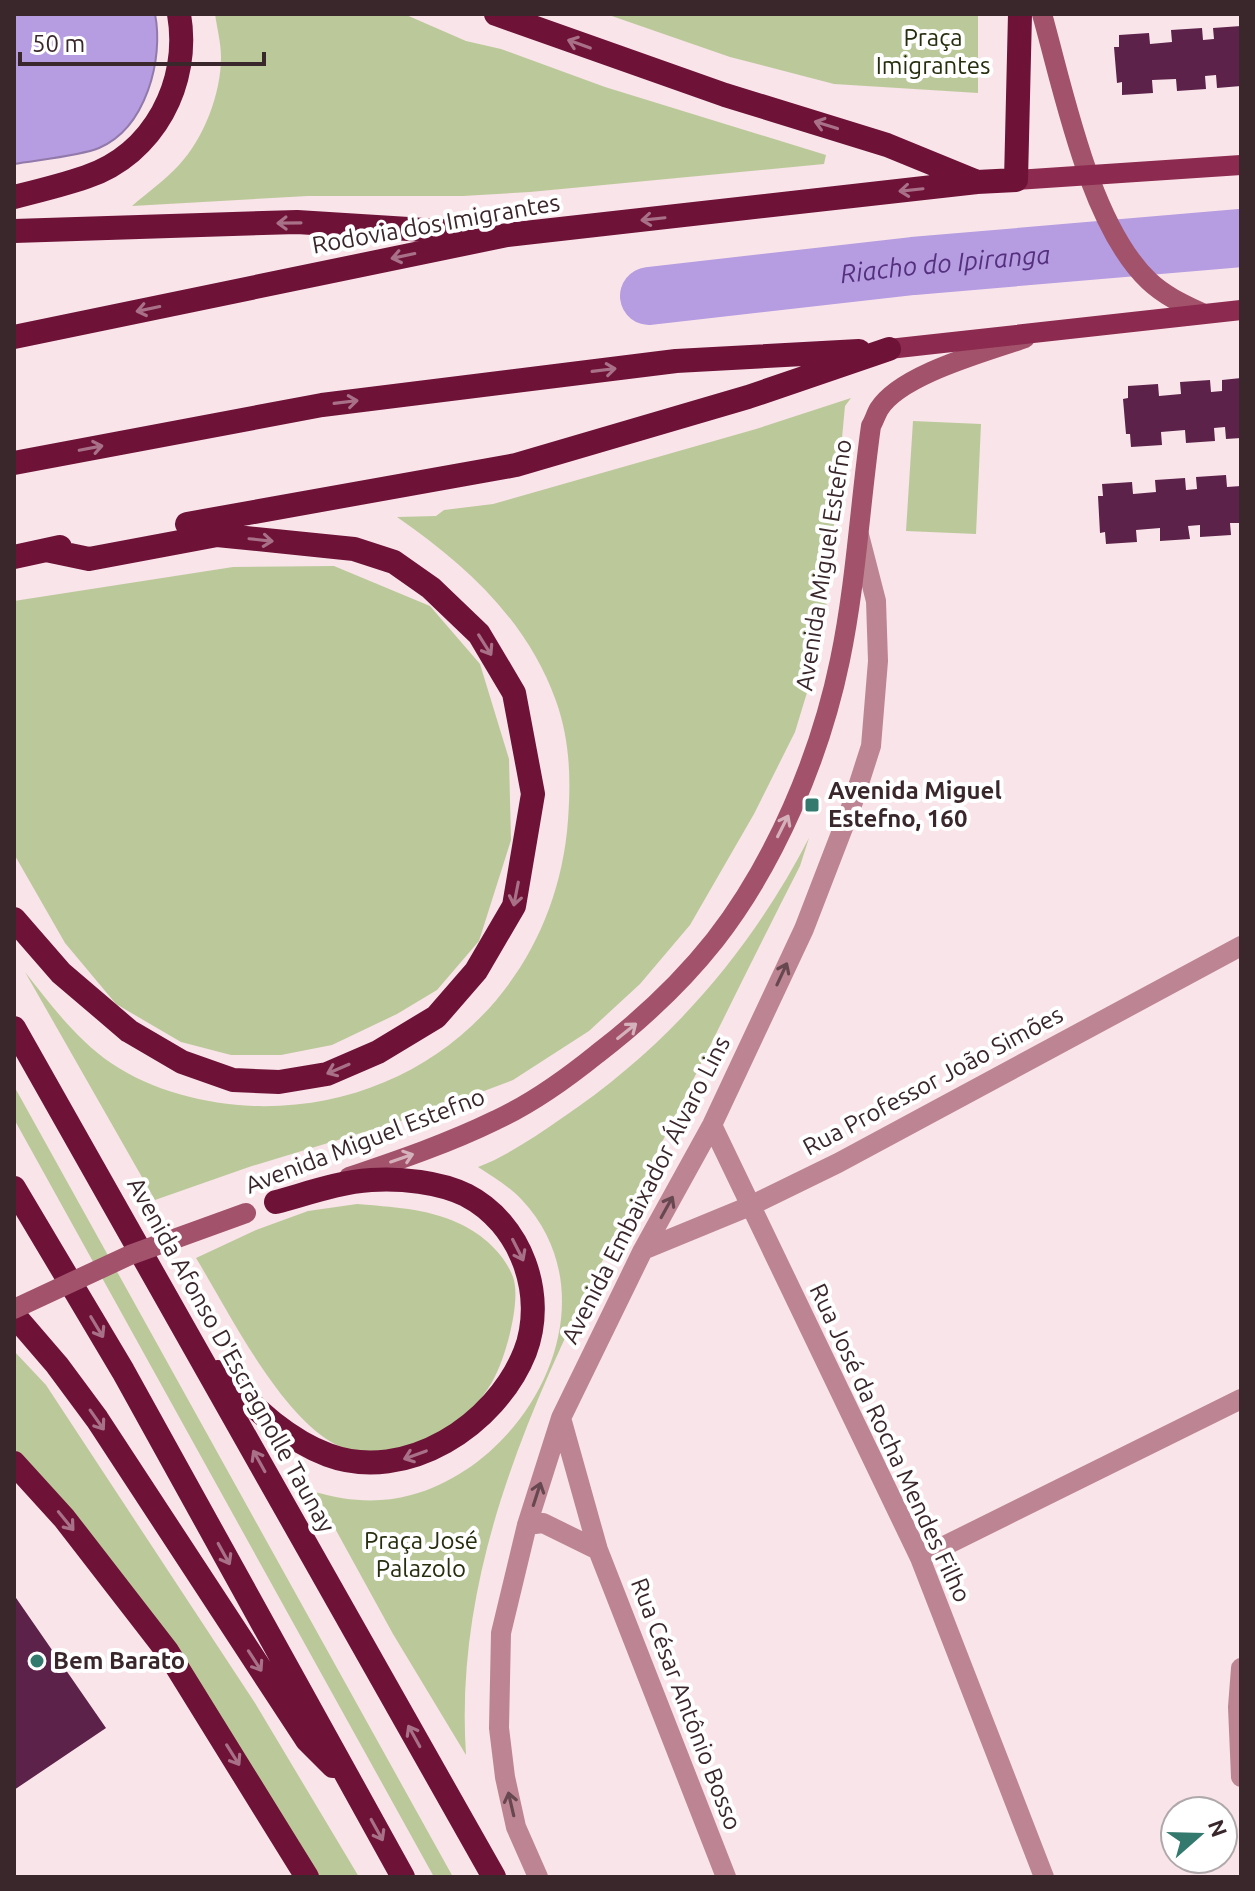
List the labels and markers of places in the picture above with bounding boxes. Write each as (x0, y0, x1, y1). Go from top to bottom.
place label: Avenida Miguel Estefno, 160 (828, 777, 1002, 832)
marker: Avenida Miguel Estefno, 160 (803, 796, 821, 814)
place label: Bem Barato (53, 1647, 185, 1674)
marker: Bem Barato (28, 1652, 46, 1670)

